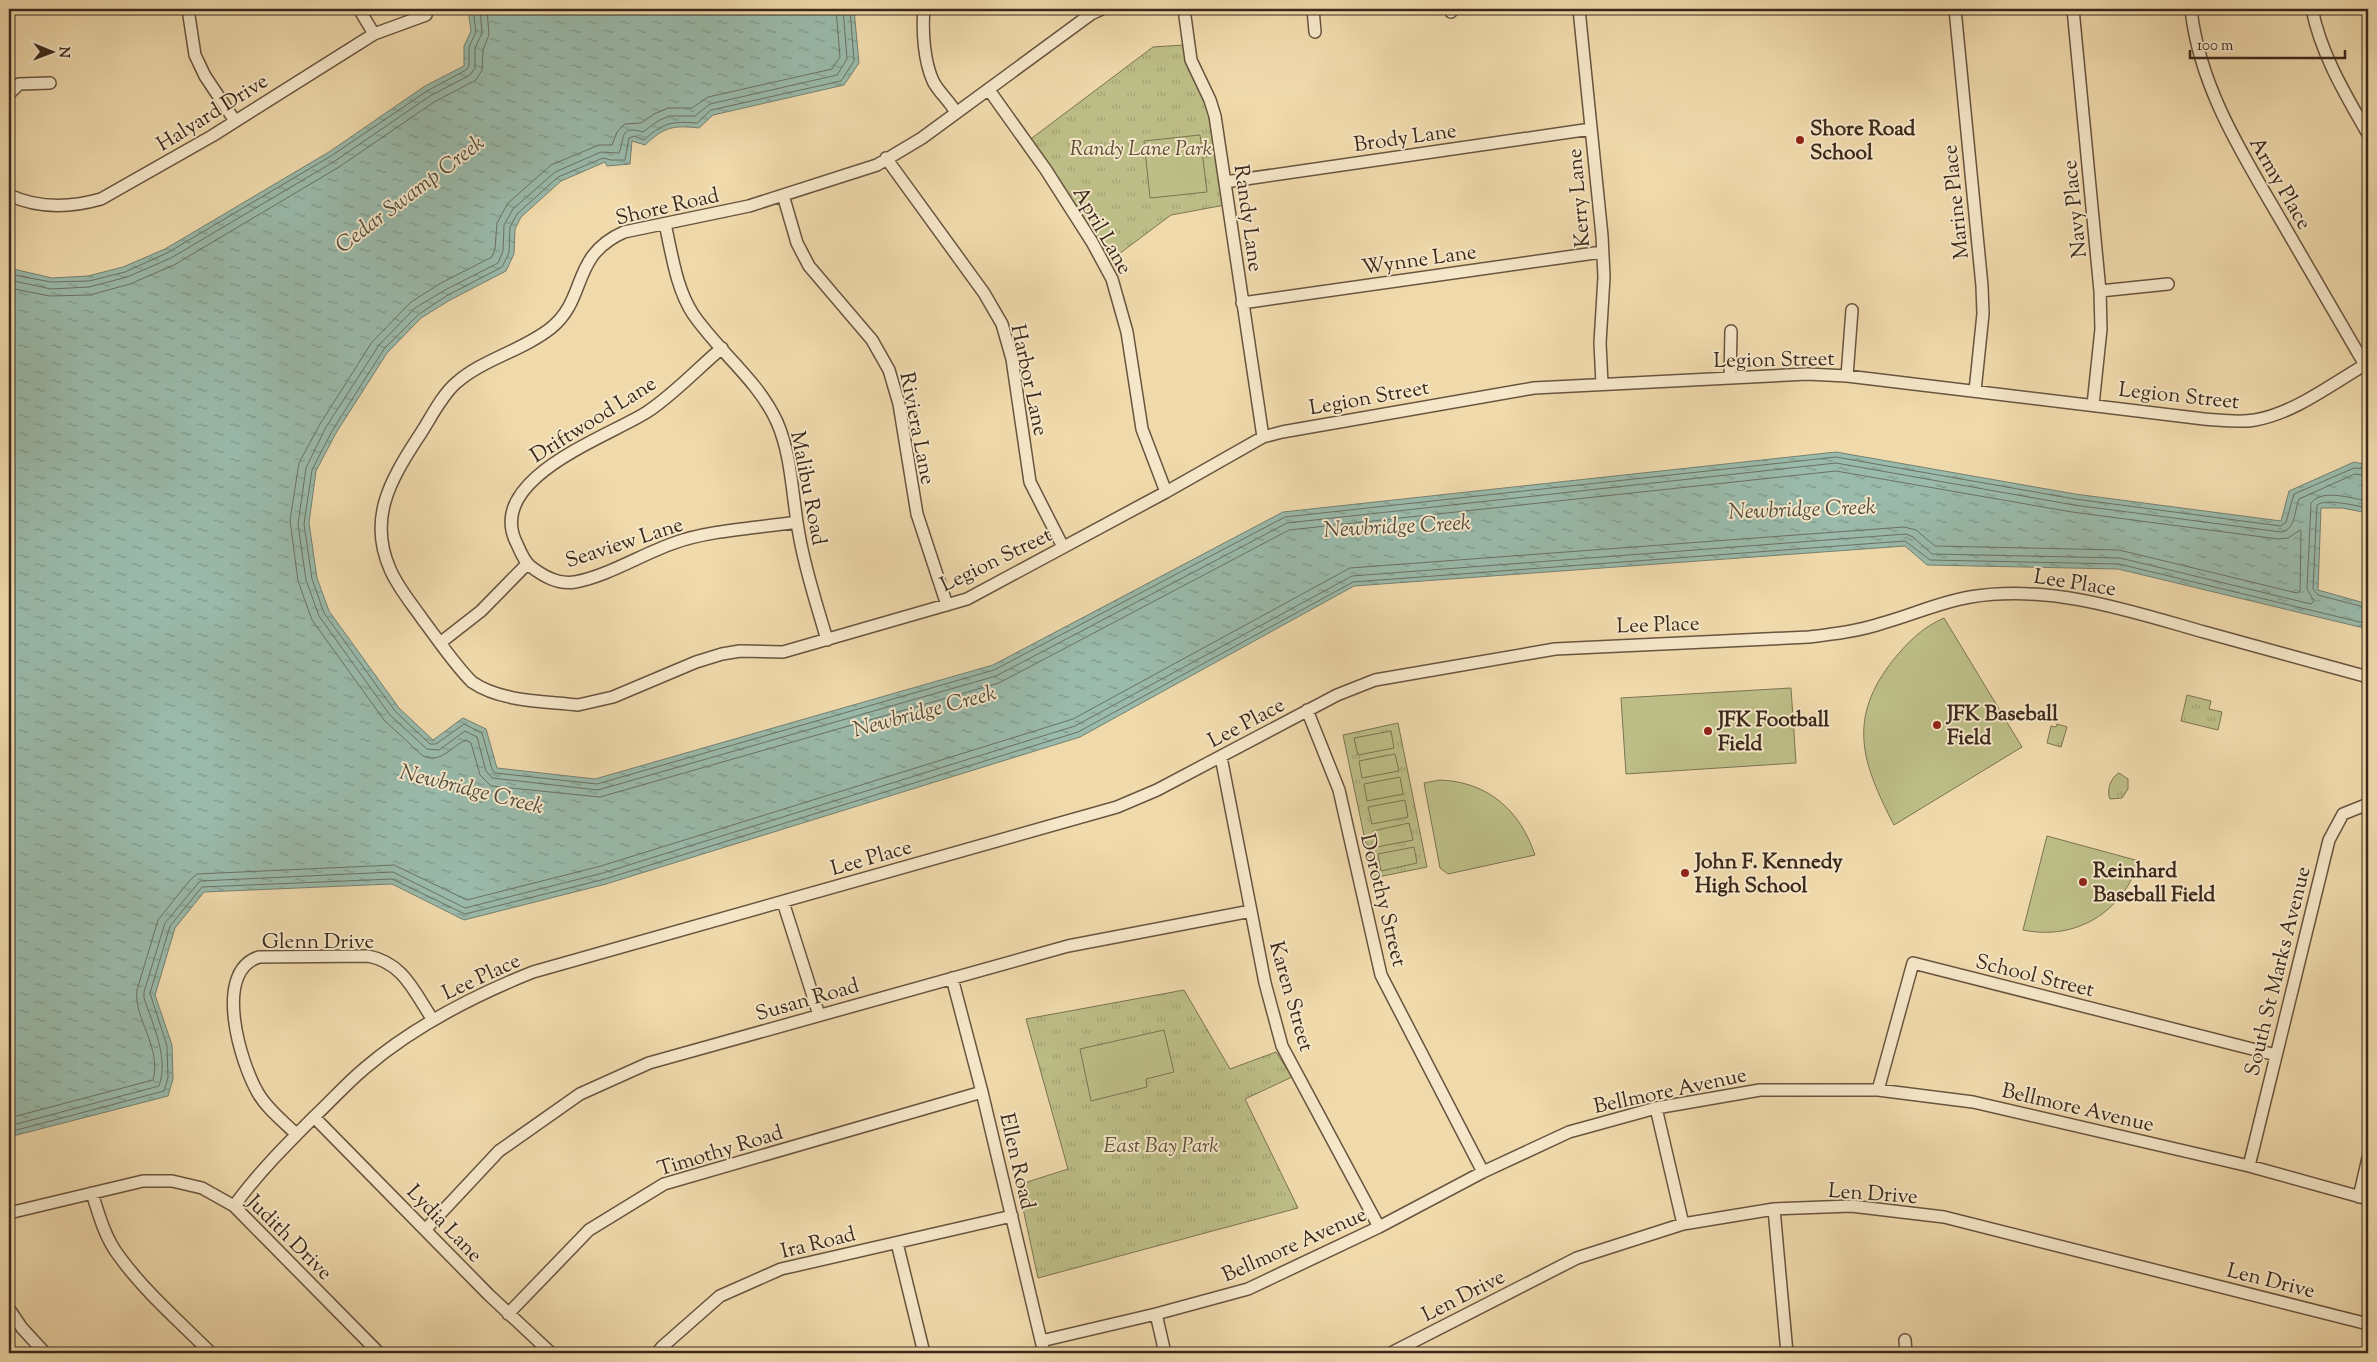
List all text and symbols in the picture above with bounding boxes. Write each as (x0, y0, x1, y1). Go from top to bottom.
north arrow (28, 28, 78, 78)
scale bar (2190, 28, 2344, 60)
text: 100 m (2197, 36, 2234, 57)
text: N (53, 46, 73, 58)
street label: Halyard Drive (151, 67, 275, 160)
place label: Shore Road School (1810, 115, 1916, 169)
street label: Brody Lane (1352, 117, 1459, 161)
water label: Cedar Swamp Creek (330, 129, 492, 262)
street label: Army Place (2241, 132, 2318, 236)
marker: Shore Road School (1794, 134, 1806, 146)
park label: Randy Lane Park (1070, 135, 1213, 165)
street label: Marine Place (1936, 143, 1978, 261)
street label: Kerry Lane (1561, 147, 1599, 248)
street label: Navy Place (2056, 158, 2096, 259)
street label: Randy Lane (1225, 163, 1269, 274)
street label: Shore Road (613, 181, 722, 234)
street label: April Lane (1064, 181, 1139, 281)
street label: Wynne Lane (1360, 238, 1479, 284)
street label: Harbor Lane (1002, 322, 1054, 439)
street label: Legion Street (1713, 345, 1835, 377)
street label: Driftwood Lane (525, 370, 663, 471)
street label: Riviera Lane (890, 370, 942, 487)
street label: Legion Street (1307, 374, 1432, 424)
street label: Legion Street (2117, 376, 2241, 418)
street label: Malibu Road (781, 429, 833, 548)
water label: Newbridge Creek (1728, 492, 1876, 530)
water label: Newbridge Creek (1323, 508, 1472, 548)
street label: Seaview Lane (562, 511, 688, 577)
street label: Legion Street (936, 521, 1058, 601)
street label: Lee Place (2031, 563, 2118, 605)
street label: Lee Place (1616, 610, 1700, 642)
water label: Newbridge Creek (849, 678, 1000, 747)
street label: Lee Place (1203, 691, 1291, 757)
place label: JFK Baseball Field (1945, 700, 2058, 754)
place label: JFK Football Field (1716, 706, 1830, 760)
marker: JFK Baseball Field (1931, 719, 1943, 731)
marker: JFK Football Field (1702, 725, 1714, 737)
water label: Newbridge Creek (396, 758, 547, 824)
street label: Dorothy Street (1351, 831, 1413, 970)
street label: Lee Place (827, 833, 916, 885)
place label: John F. Kennedy High School (1693, 848, 1843, 902)
place label: Reinhard Baseball Field (2093, 857, 2216, 911)
street label: South St Marks Avenue (2238, 864, 2320, 1079)
marker: John F. Kennedy High School (1679, 867, 1691, 879)
marker: Reinhard Baseball Field (2077, 876, 2089, 888)
street label: Glenn Drive (262, 928, 374, 958)
street label: Karen Street (1260, 938, 1320, 1055)
street label: Lee Place (438, 947, 526, 1009)
street label: School Street (1972, 948, 2097, 1006)
street label: Susan Road (752, 972, 863, 1030)
street label: Bellmore Avenue (1591, 1061, 1750, 1123)
street label: Bellmore Avenue (1998, 1077, 2157, 1141)
street label: Ellen Road (990, 1110, 1042, 1213)
street label: Timothy Road (654, 1119, 787, 1185)
park label: East Bay Park (1103, 1132, 1219, 1162)
street label: Len Drive (1827, 1177, 1919, 1213)
street label: Lydia Lane (399, 1179, 489, 1270)
street label: Judith Drive (238, 1188, 338, 1288)
street label: Bellmore Avenue (1218, 1200, 1372, 1291)
street label: Ira Road (778, 1220, 859, 1268)
street label: Len Drive (2223, 1257, 2318, 1307)
street label: Len Drive (1417, 1263, 1511, 1331)

